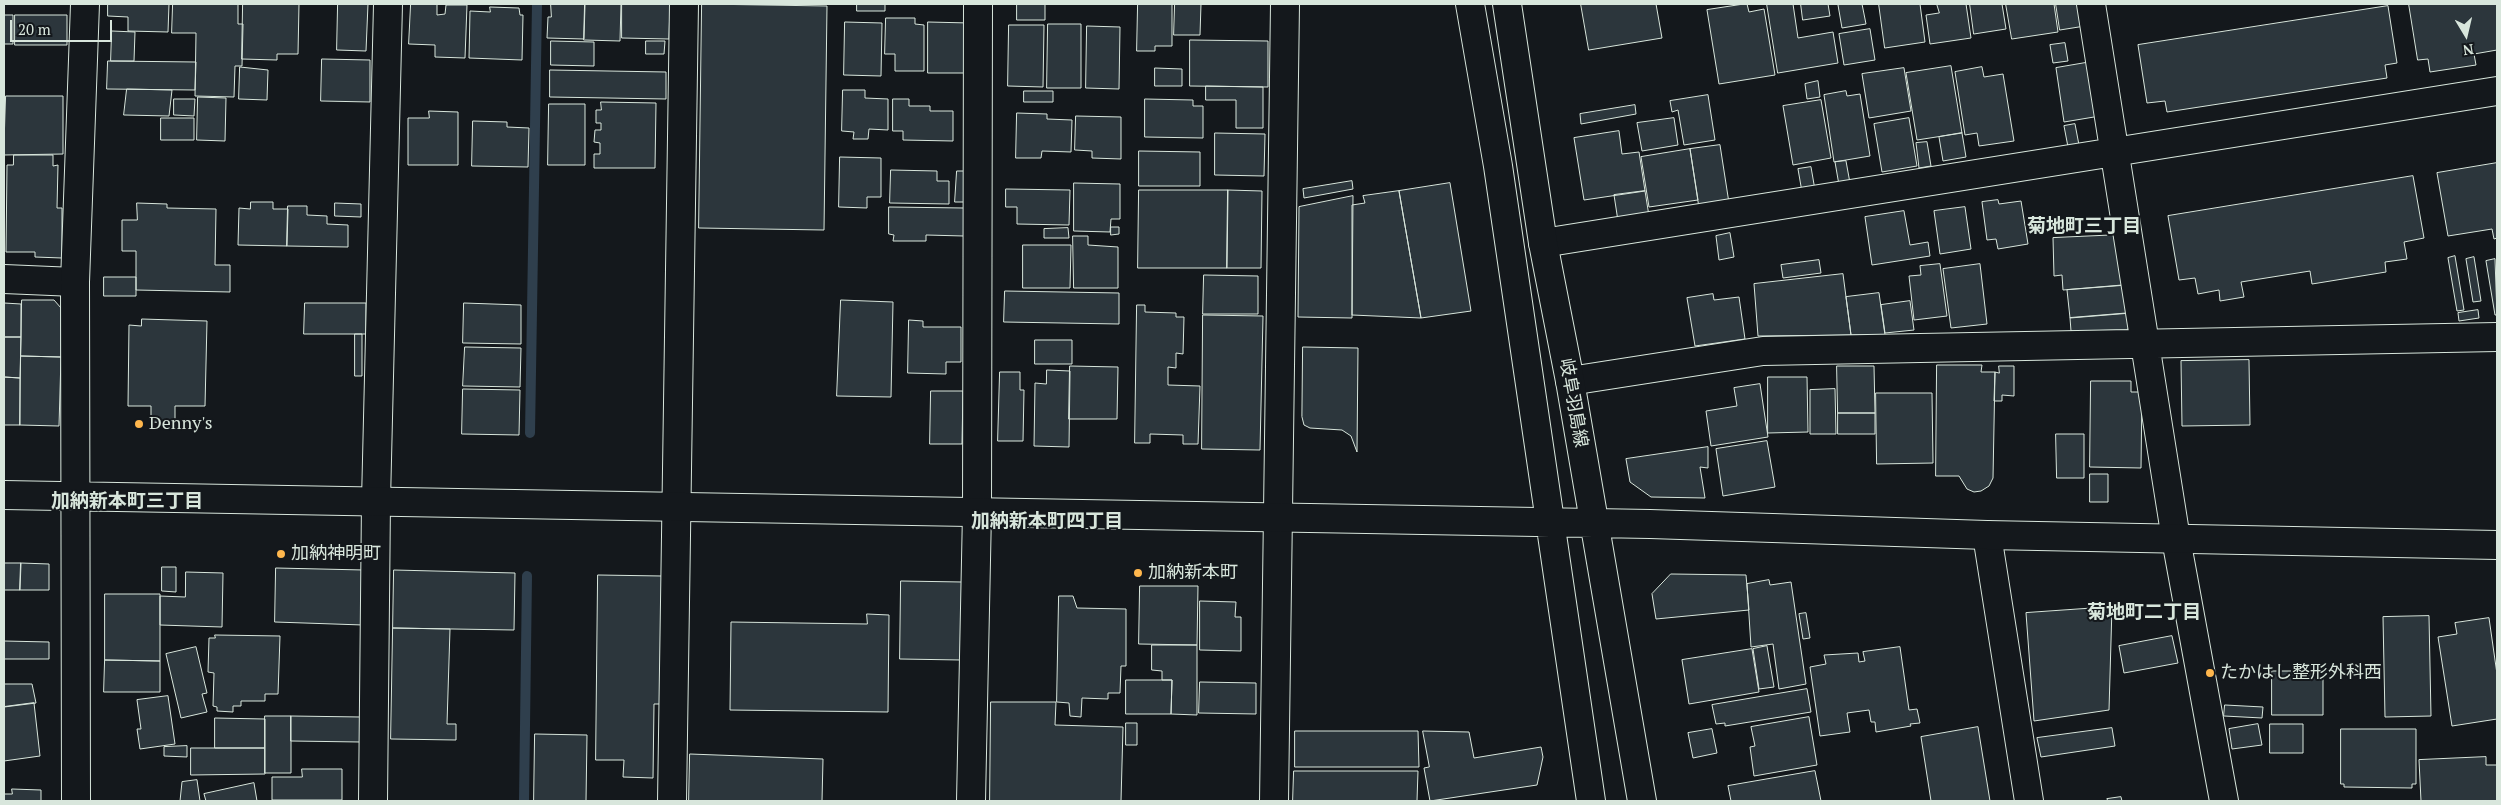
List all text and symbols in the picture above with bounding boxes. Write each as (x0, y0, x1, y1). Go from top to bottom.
scale bar (12, 10, 115, 42)
north arrow (2441, 10, 2491, 60)
text: 20 m (18, 19, 51, 39)
text: N (2462, 40, 2475, 61)
district label: 菊地町三丁目 (2027, 216, 2141, 238)
street label: 岐阜羽島線 (1555, 357, 1591, 449)
place label: Denny's (149, 413, 213, 435)
marker: Denny's (133, 418, 145, 430)
district label: 加納新本町三丁目 (51, 491, 203, 513)
district label: 加納新本町四丁目 (971, 511, 1123, 533)
place label: 加納神明町 (291, 543, 381, 565)
marker: 加納神明町 (275, 548, 287, 560)
place label: 加納新本町 (1148, 562, 1238, 584)
marker: 加納新本町 (1132, 567, 1144, 579)
district label: 菊地町二丁目 (2087, 602, 2201, 624)
place label: たかはし整形外科西 (2220, 662, 2382, 684)
marker: たかはし整形外科西 (2204, 667, 2216, 679)

